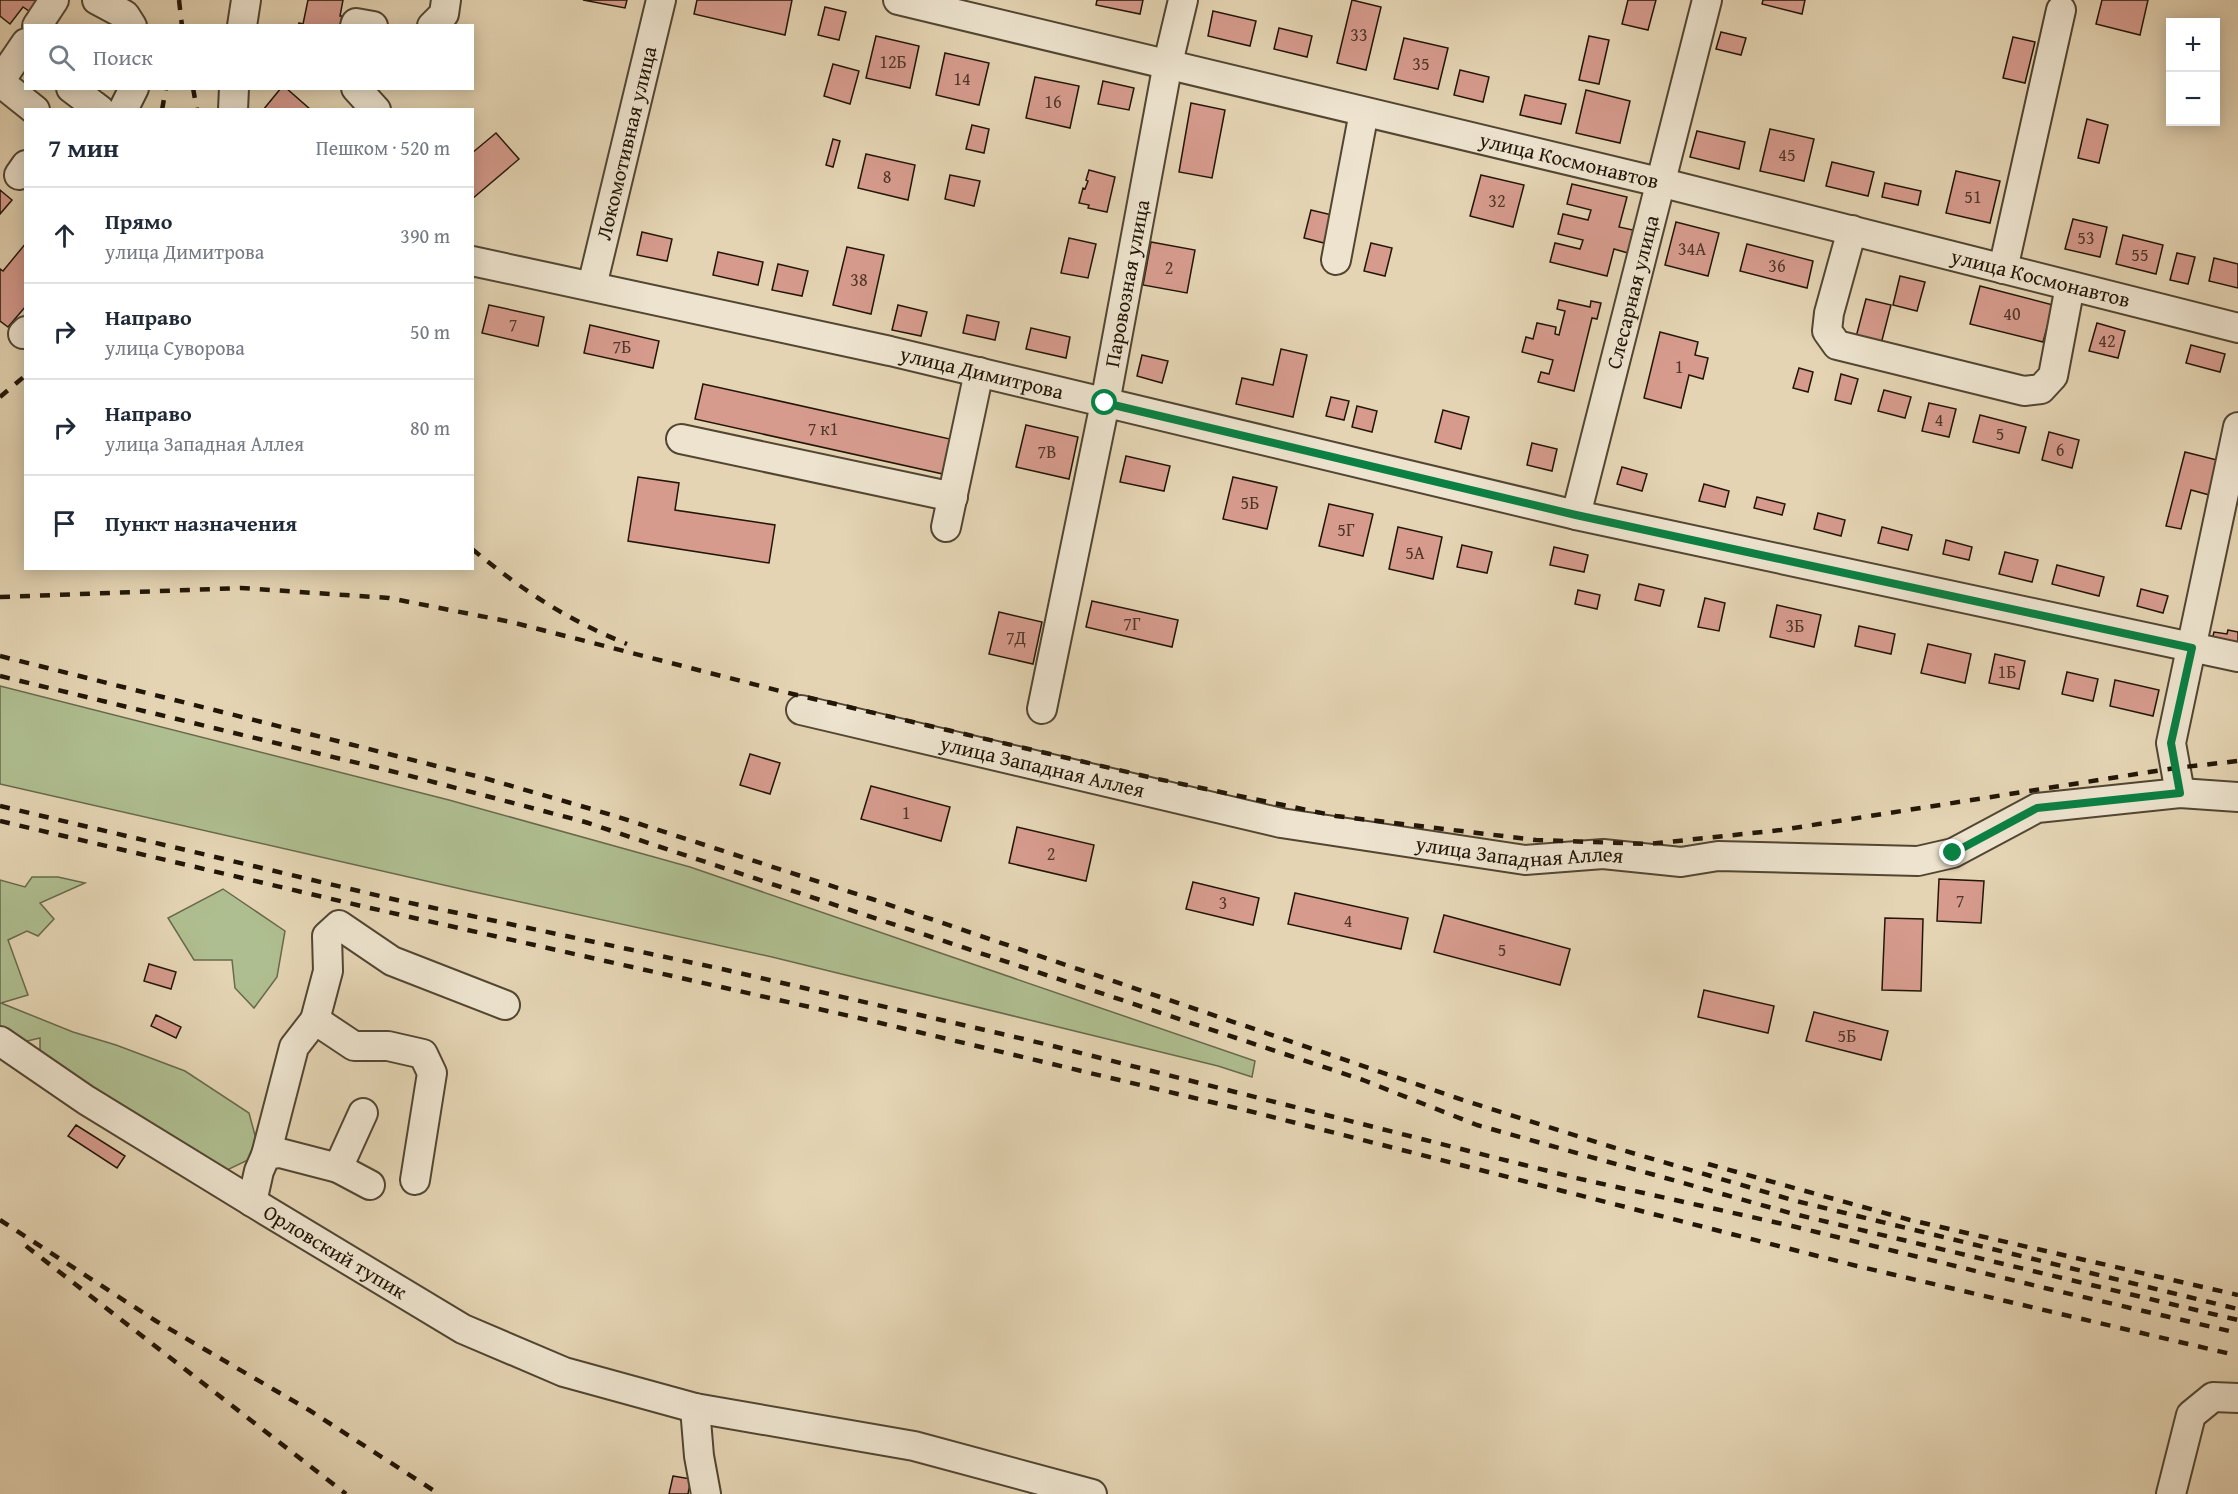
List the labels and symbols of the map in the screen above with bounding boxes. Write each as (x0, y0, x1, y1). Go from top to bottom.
house number: 33 (1350, 21, 1368, 48)
street label: Локомотивная улица (588, 43, 664, 243)
house number: 12Б (879, 48, 907, 75)
house number: 35 (1412, 50, 1430, 77)
house number: 14 (953, 65, 971, 92)
house number: 16 (1044, 88, 1062, 115)
street label: улица Космонавтов (1475, 123, 1662, 196)
house number: 45 (1778, 141, 1796, 168)
house number: 8 (883, 163, 891, 190)
house number: 51 (1964, 183, 1982, 210)
house number: 32 (1488, 187, 1506, 214)
street label: Паровозная улица (1096, 197, 1157, 370)
street label: Слесарная улица (1598, 212, 1667, 372)
house number: 53 (2077, 224, 2095, 251)
house number: 34А (1678, 235, 1706, 262)
street label: улица Космонавтов (1947, 240, 2134, 315)
house number: 55 (2131, 241, 2149, 268)
house number: 36 (1768, 252, 1786, 279)
house number: 2 (1165, 254, 1173, 281)
house number: 38 (850, 266, 868, 293)
house number: 40 (2003, 300, 2021, 327)
house number: 7 (509, 311, 517, 338)
house number: 42 (2098, 327, 2116, 354)
house number: 7Б (613, 333, 631, 360)
street label: улица Димитрова (896, 338, 1067, 407)
house number: 1 (1675, 353, 1683, 380)
route start (1091, 389, 1117, 415)
house number: 4 (1935, 406, 1943, 433)
house number: 7 к1 (808, 415, 838, 442)
house number: 5 (1996, 420, 2004, 447)
house number: 6 (2056, 436, 2064, 463)
house number: 7В (1038, 438, 1056, 465)
house number: 5Б (1241, 489, 1259, 516)
house number: 5Г (1337, 516, 1355, 543)
house number: 5А (1405, 539, 1425, 566)
house number: 7Г (1123, 610, 1141, 637)
house number: 3Б (1786, 612, 1804, 639)
house number: 7Д (1006, 624, 1026, 651)
house number: 1Б (1998, 658, 2016, 685)
street label: улица Западная Аллея (936, 727, 1148, 805)
house number: 1 (902, 799, 910, 826)
street label: улица Западная Аллея (1412, 827, 1625, 876)
route end (1939, 839, 1965, 865)
house number: 2 (1047, 840, 1055, 867)
house number: 7 (1956, 887, 1964, 914)
house number: 3 (1219, 889, 1227, 916)
house number: 4 (1344, 907, 1352, 934)
house number: 5 (1498, 936, 1506, 963)
house number: 5Б (1838, 1022, 1856, 1049)
street label: Орловский тупик (258, 1196, 413, 1307)

